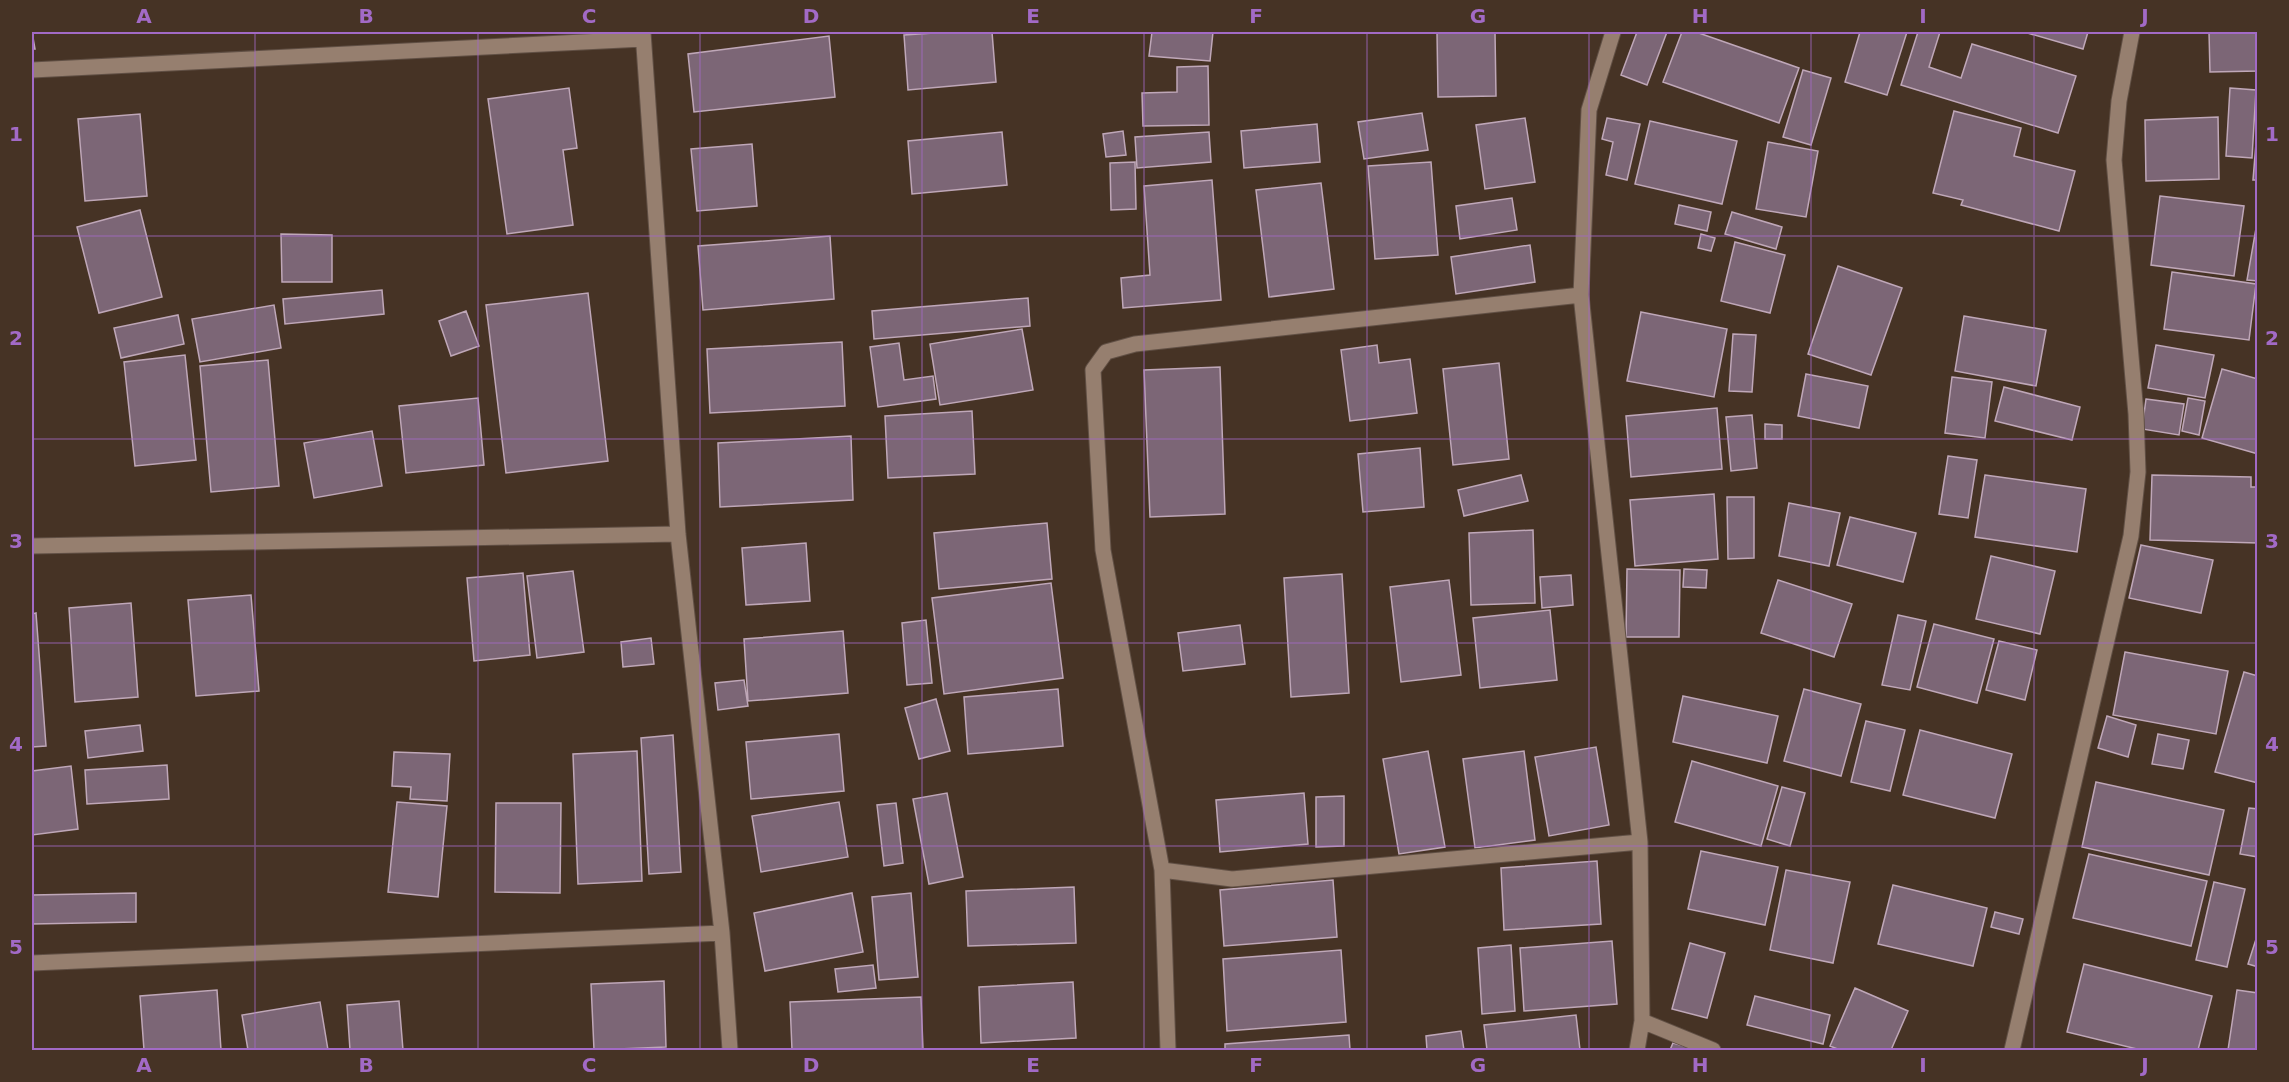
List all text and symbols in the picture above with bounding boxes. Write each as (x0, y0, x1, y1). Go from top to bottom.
text: A (136, 4, 152, 28)
text: B (358, 4, 374, 28)
text: C (582, 4, 596, 28)
text: D (803, 4, 819, 28)
text: E (1026, 4, 1040, 28)
text: F (1249, 4, 1263, 28)
text: G (1470, 4, 1486, 28)
text: H (1692, 4, 1708, 28)
text: I (1919, 4, 1927, 28)
text: J (2139, 4, 2149, 28)
text: 1 (9, 122, 23, 146)
text: 1 (2265, 122, 2279, 146)
text: 2 (9, 326, 23, 350)
text: 2 (2265, 326, 2279, 350)
text: 3 (9, 529, 23, 553)
text: 3 (2265, 529, 2279, 553)
text: 4 (9, 732, 23, 756)
text: 4 (2265, 732, 2279, 756)
text: 5 (9, 935, 23, 959)
text: 5 (2265, 935, 2279, 959)
text: A (136, 1053, 152, 1077)
text: B (358, 1053, 374, 1077)
text: C (582, 1053, 596, 1077)
text: D (803, 1053, 819, 1077)
text: E (1026, 1053, 1040, 1077)
text: F (1249, 1053, 1263, 1077)
text: G (1470, 1053, 1486, 1077)
text: H (1692, 1053, 1708, 1077)
text: I (1919, 1053, 1927, 1077)
text: J (2139, 1053, 2149, 1077)

